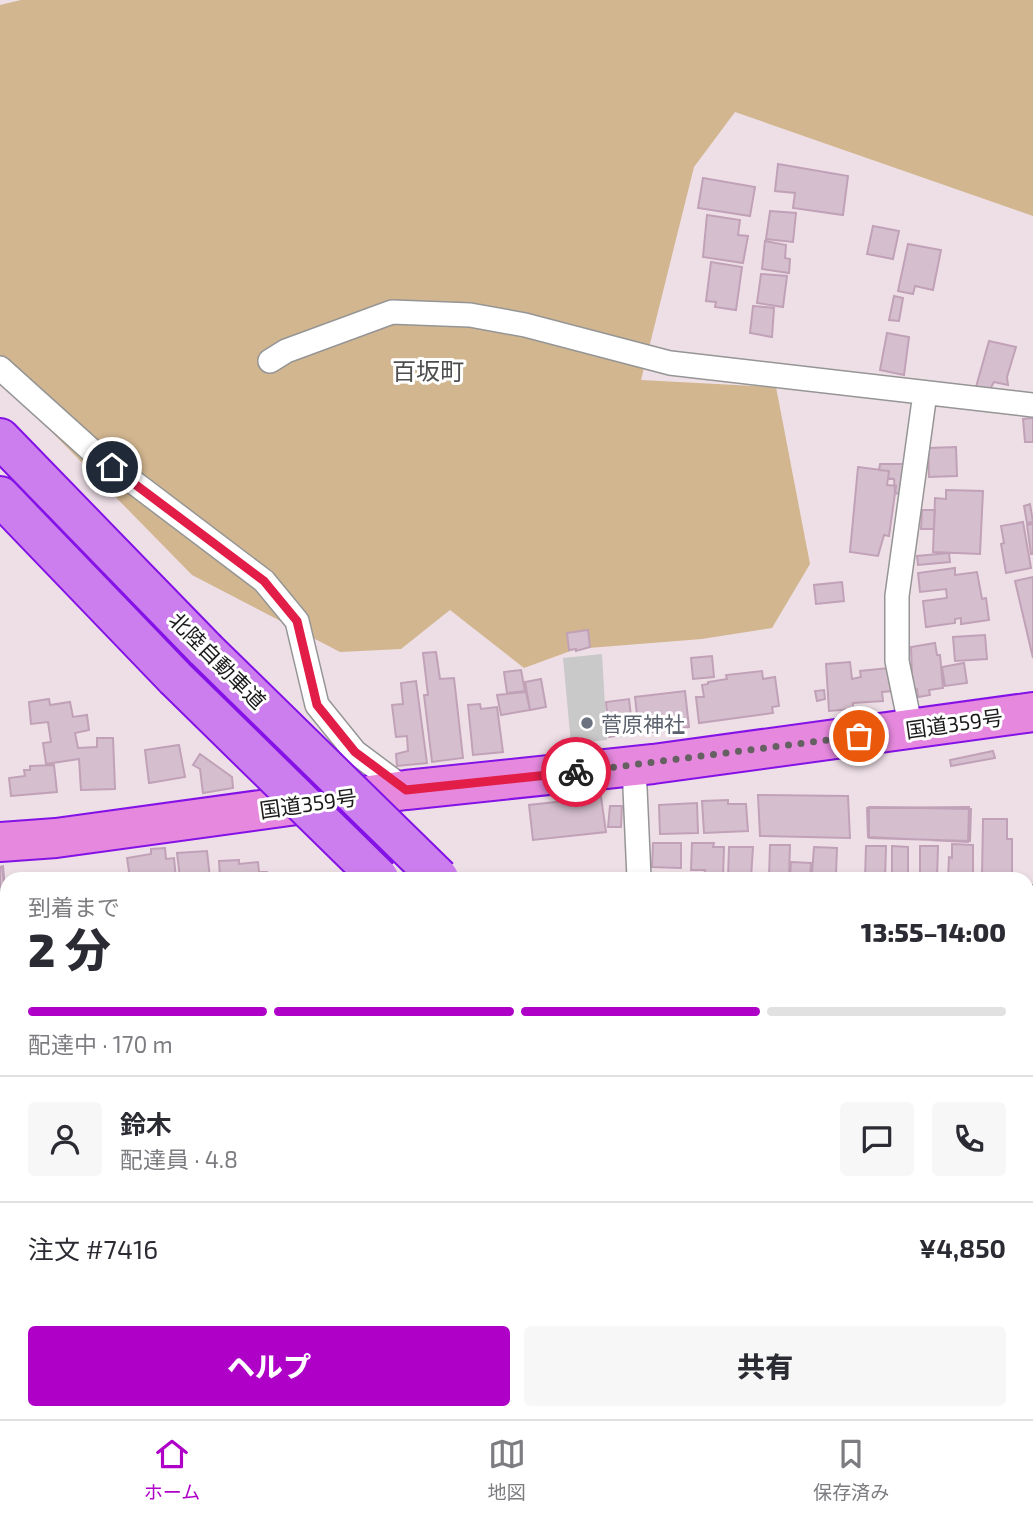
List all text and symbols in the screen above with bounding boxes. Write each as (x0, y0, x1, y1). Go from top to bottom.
district label: 百坂町 (392, 356, 464, 385)
pin (82, 437, 142, 497)
icon: home (93, 448, 131, 486)
street label: 北陸自動車道 (165, 607, 271, 713)
street label: 国道359号 (904, 704, 1004, 742)
pin (829, 706, 889, 766)
place label: 菅原神社 (601, 711, 685, 736)
marker: 菅原神社 (579, 715, 595, 731)
icon: bag (840, 717, 878, 755)
courier (541, 737, 611, 807)
icon: bike (557, 753, 595, 791)
street label: 国道359号 (258, 784, 358, 822)
text: 到着まで (28, 893, 120, 921)
text: 13:55–14:00 (861, 916, 1006, 947)
text: 2 分 (28, 921, 111, 976)
text: 配達中 · 170 m (28, 1030, 173, 1058)
button: person (28, 1102, 102, 1176)
button: chat (840, 1102, 914, 1176)
button: phone (932, 1102, 1006, 1176)
text: 鈴木 (120, 1108, 172, 1139)
text: 配達員 · 4.8 (120, 1145, 238, 1173)
text: ¥4,850 (919, 1232, 1006, 1263)
text: 注文 #7416 (28, 1233, 158, 1264)
button: ヘルプ (28, 1326, 510, 1406)
button: 共有 (524, 1326, 1006, 1406)
tab: ホーム (144, 1435, 200, 1504)
tab: 地図 (488, 1435, 526, 1504)
tab: 保存済み (813, 1435, 889, 1504)

